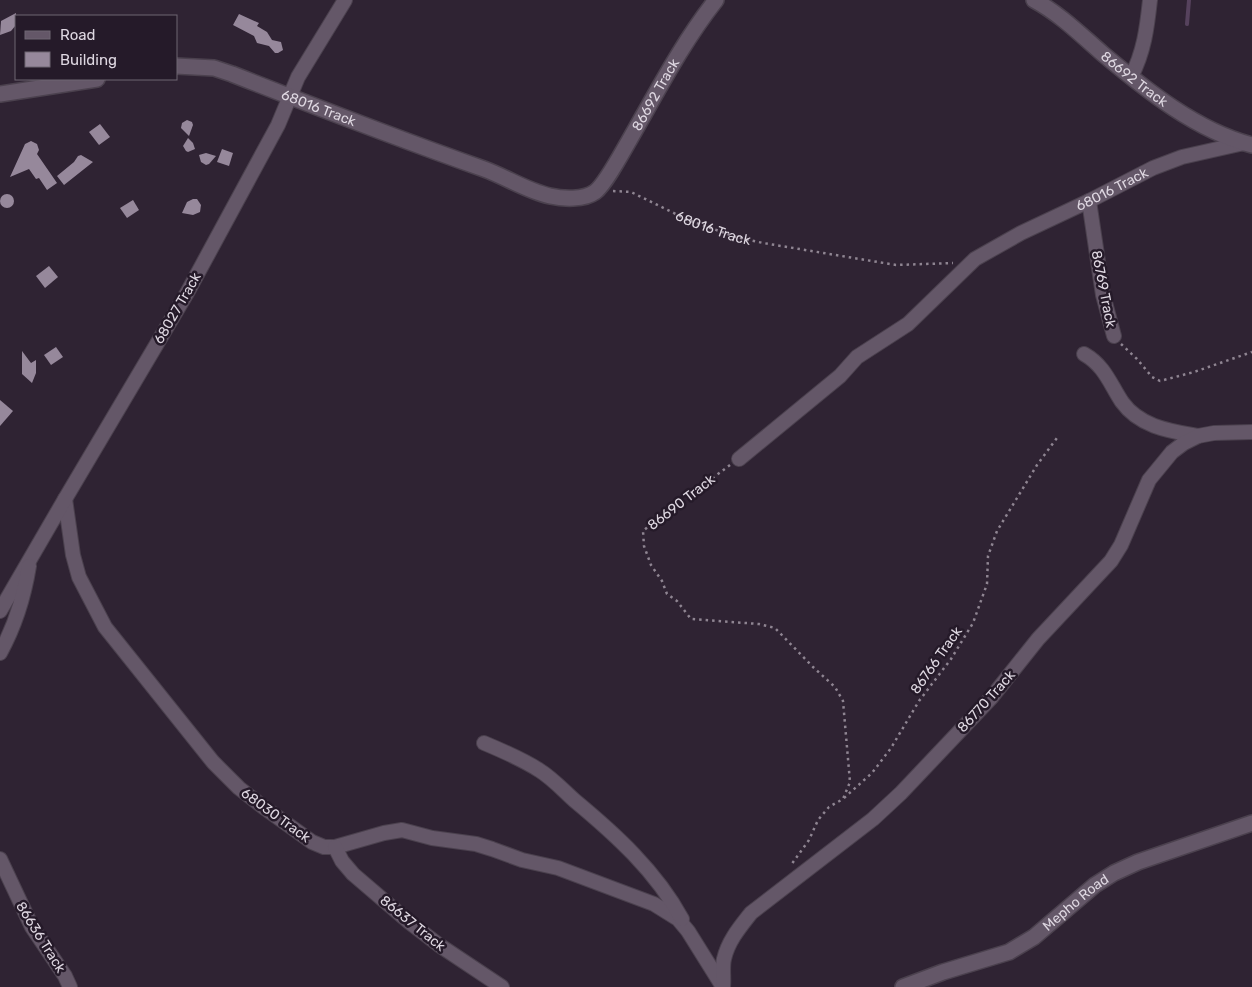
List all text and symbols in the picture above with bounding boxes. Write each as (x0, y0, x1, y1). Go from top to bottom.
legend (15, 15, 178, 80)
text: Road (60, 26, 96, 44)
street label: 86692 Track (1097, 48, 1172, 111)
text: Building (60, 51, 117, 69)
street label: 86692 Track (628, 55, 683, 134)
street label: 68016 Track (279, 86, 359, 130)
street label: 68016 Track (1073, 164, 1152, 215)
street label: 68016 Track (672, 207, 753, 249)
street label: 86769 Track (1088, 249, 1119, 330)
street label: 68027 Track (150, 269, 205, 347)
street label: 86690 Track (644, 470, 719, 534)
street label: 86766 Track (907, 623, 966, 697)
street label: 86770 Track (954, 666, 1019, 736)
street label: 68030 Track (238, 785, 314, 847)
street label: Mepho Road (1039, 871, 1112, 935)
street label: 86637 Track (377, 892, 449, 955)
street label: 86636 Track (12, 899, 70, 977)

